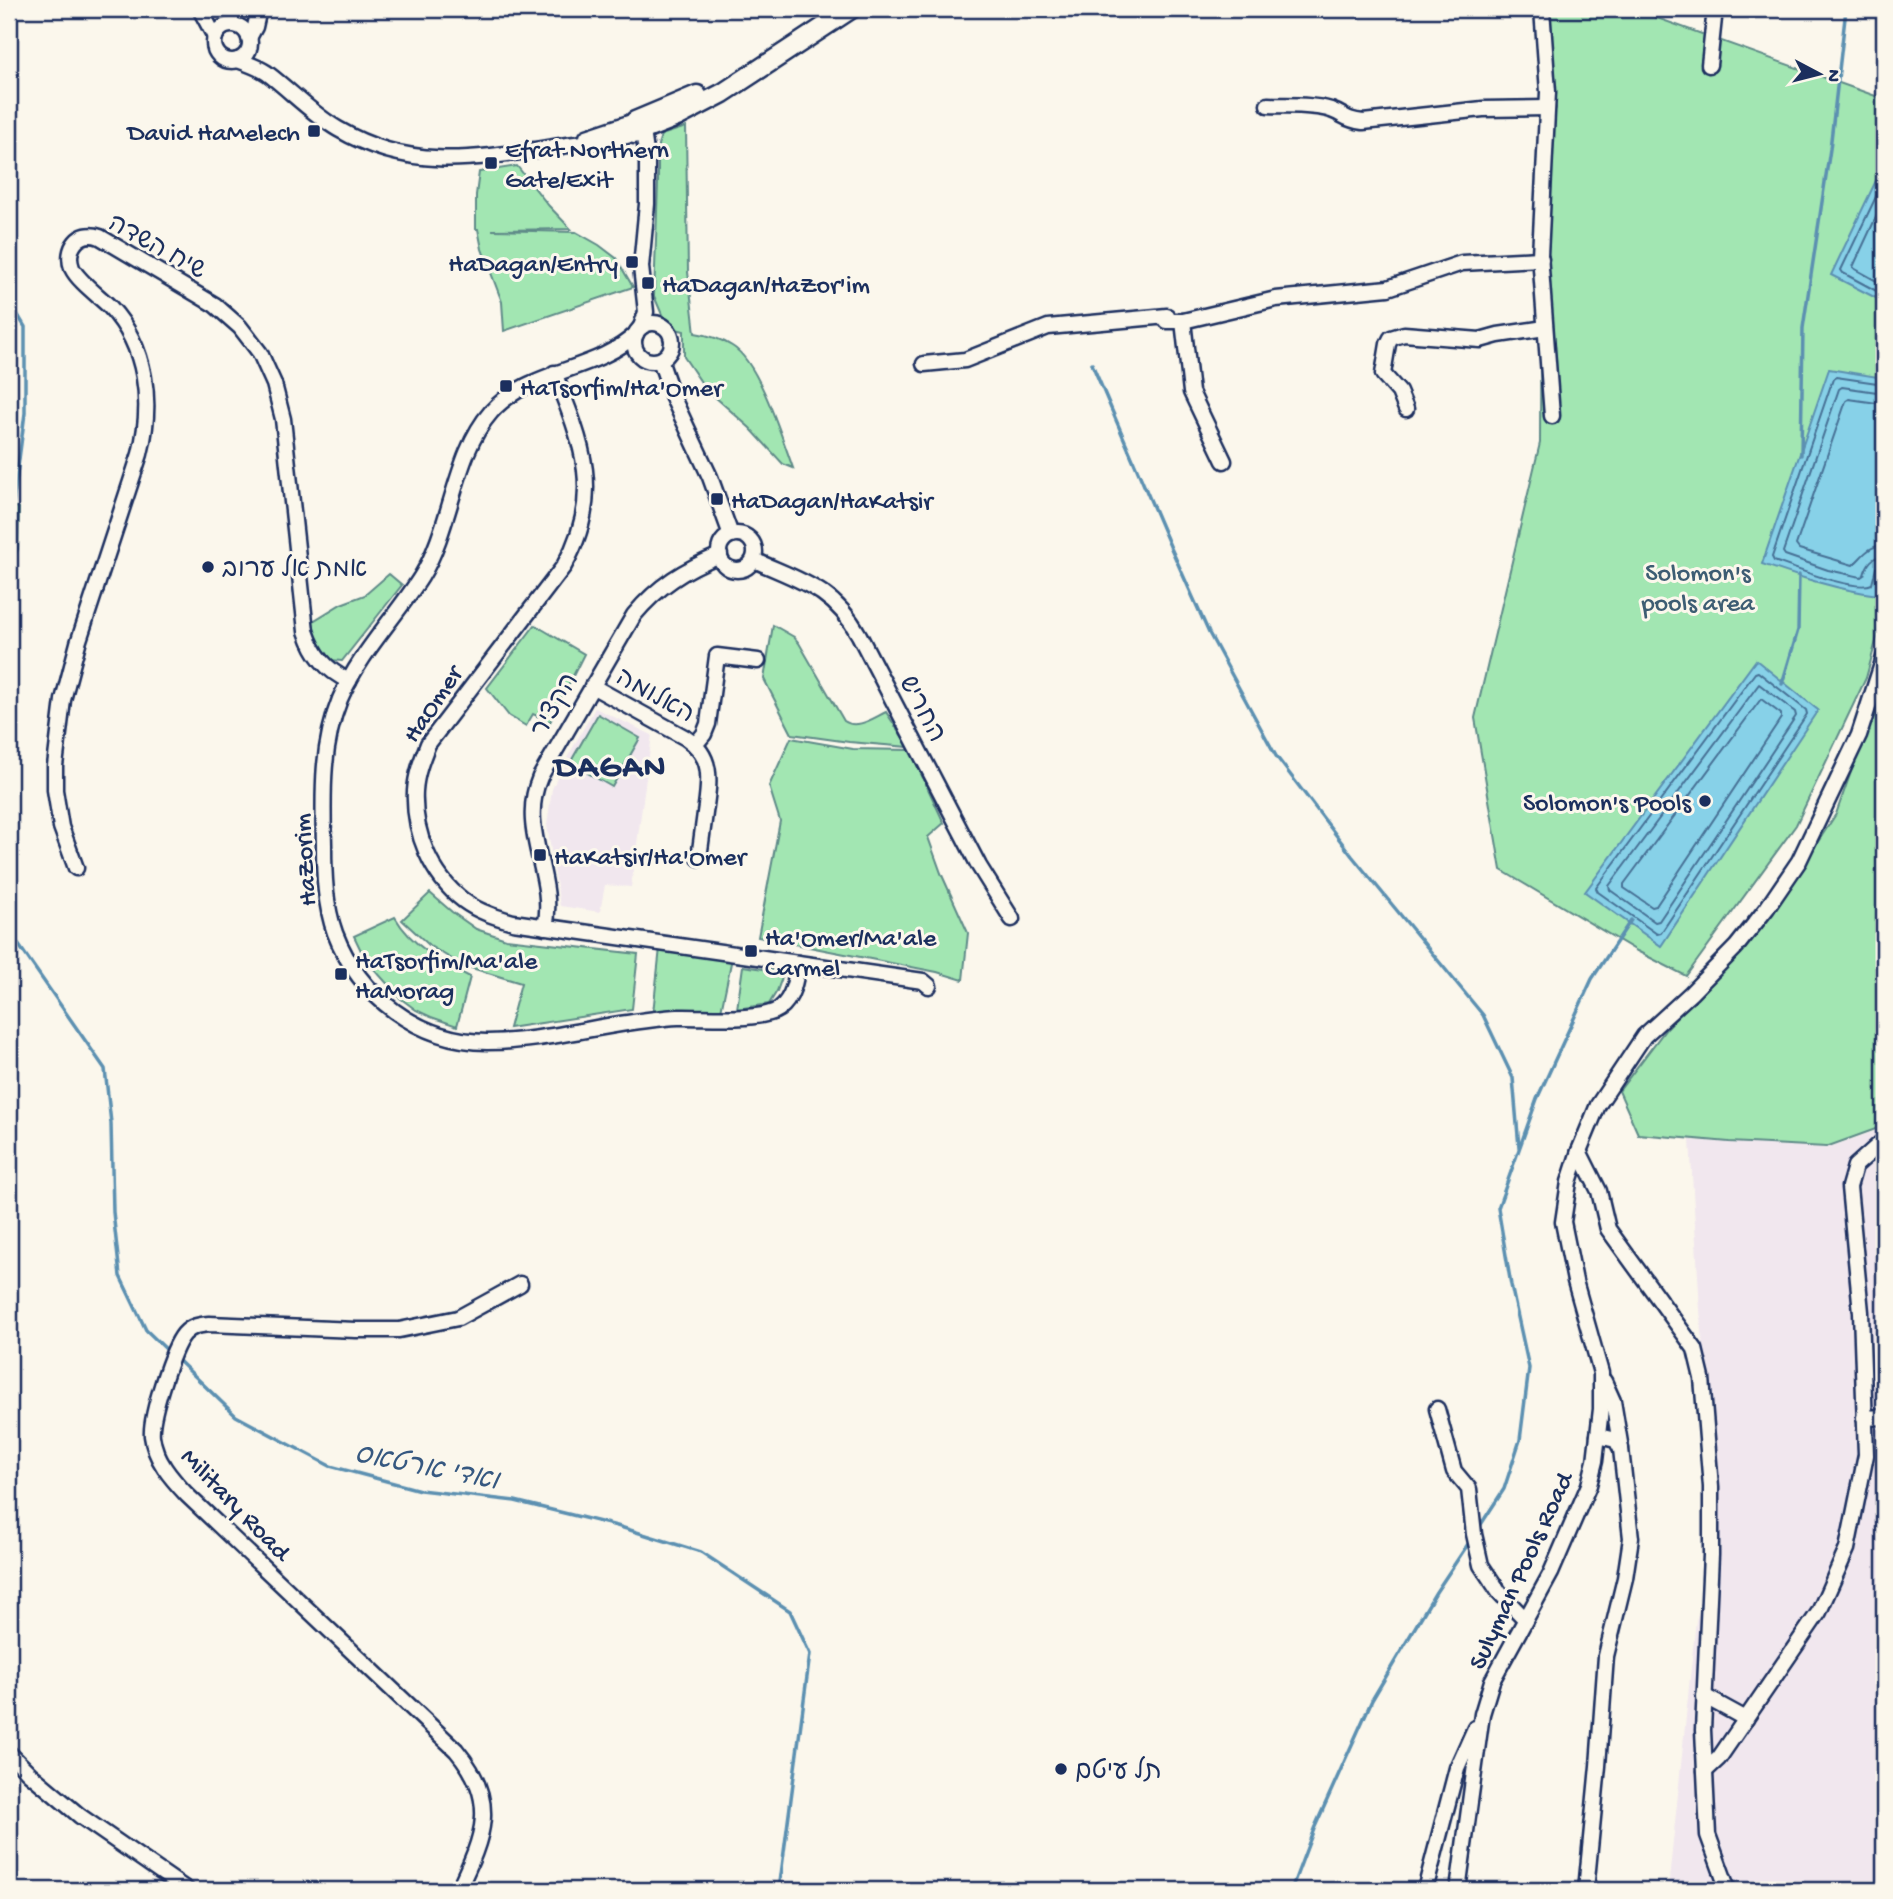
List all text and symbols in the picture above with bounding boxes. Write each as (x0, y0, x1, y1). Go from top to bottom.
north arrow (1784, 38, 1854, 108)
text: N (1820, 68, 1845, 83)
place label: David HaMelech (125, 120, 300, 151)
marker: David HaMelech (306, 123, 322, 139)
place label: Efrat Northern Gate/Exit (505, 137, 669, 198)
marker: Efrat Northern Gate/Exit (483, 155, 499, 171)
street label: שיח השדה (101, 209, 210, 288)
place label: HaDagan/Entry (448, 251, 618, 282)
marker: HaDagan/Entry (624, 254, 640, 270)
place label: HaDagan/HaZor'im (662, 272, 870, 303)
marker: HaDagan/HaZor'im (640, 275, 656, 291)
place label: HaTsorfim/Ha'Omer (520, 375, 725, 406)
marker: HaTsorfim/Ha'Omer (498, 378, 514, 394)
place label: HaDagan/HaKatsir (731, 488, 935, 519)
marker: HaDagan/HaKatsir (709, 491, 725, 507)
place label: אמת אל ערוב (222, 554, 367, 587)
marker: אמת אל ערוב (200, 559, 216, 575)
park label: Solomon's pools area (1641, 560, 1756, 621)
street label: HaOmer (398, 659, 473, 750)
street label: האלומה (609, 662, 700, 732)
street label: הקציר (526, 668, 588, 744)
street label: החריש (890, 672, 950, 749)
district label: DAGAN (552, 750, 667, 788)
place label: Solomon's Pools (1523, 790, 1692, 821)
marker: Solomon's Pools (1697, 793, 1713, 809)
street label: HaZorim (289, 812, 326, 907)
place label: HaKatsir/Ha'Omer (554, 844, 749, 875)
marker: HaKatsir/Ha'Omer (532, 847, 548, 863)
place label: Ha'Omer/Ma'ale Carmel (765, 925, 937, 986)
marker: Ha'Omer/Ma'ale Carmel (743, 943, 759, 959)
place label: HaTsorfim/Ma'ale HaMorag (355, 948, 538, 1009)
marker: HaTsorfim/Ma'ale HaMorag (333, 966, 349, 982)
water label: ואדי ארטאס (351, 1439, 503, 1500)
street label: Military Road (172, 1443, 297, 1570)
street label: Sulyman Pools Road (1464, 1467, 1583, 1675)
place label: תל עיטם (1075, 1756, 1162, 1789)
marker: תל עיטם (1053, 1761, 1069, 1777)

